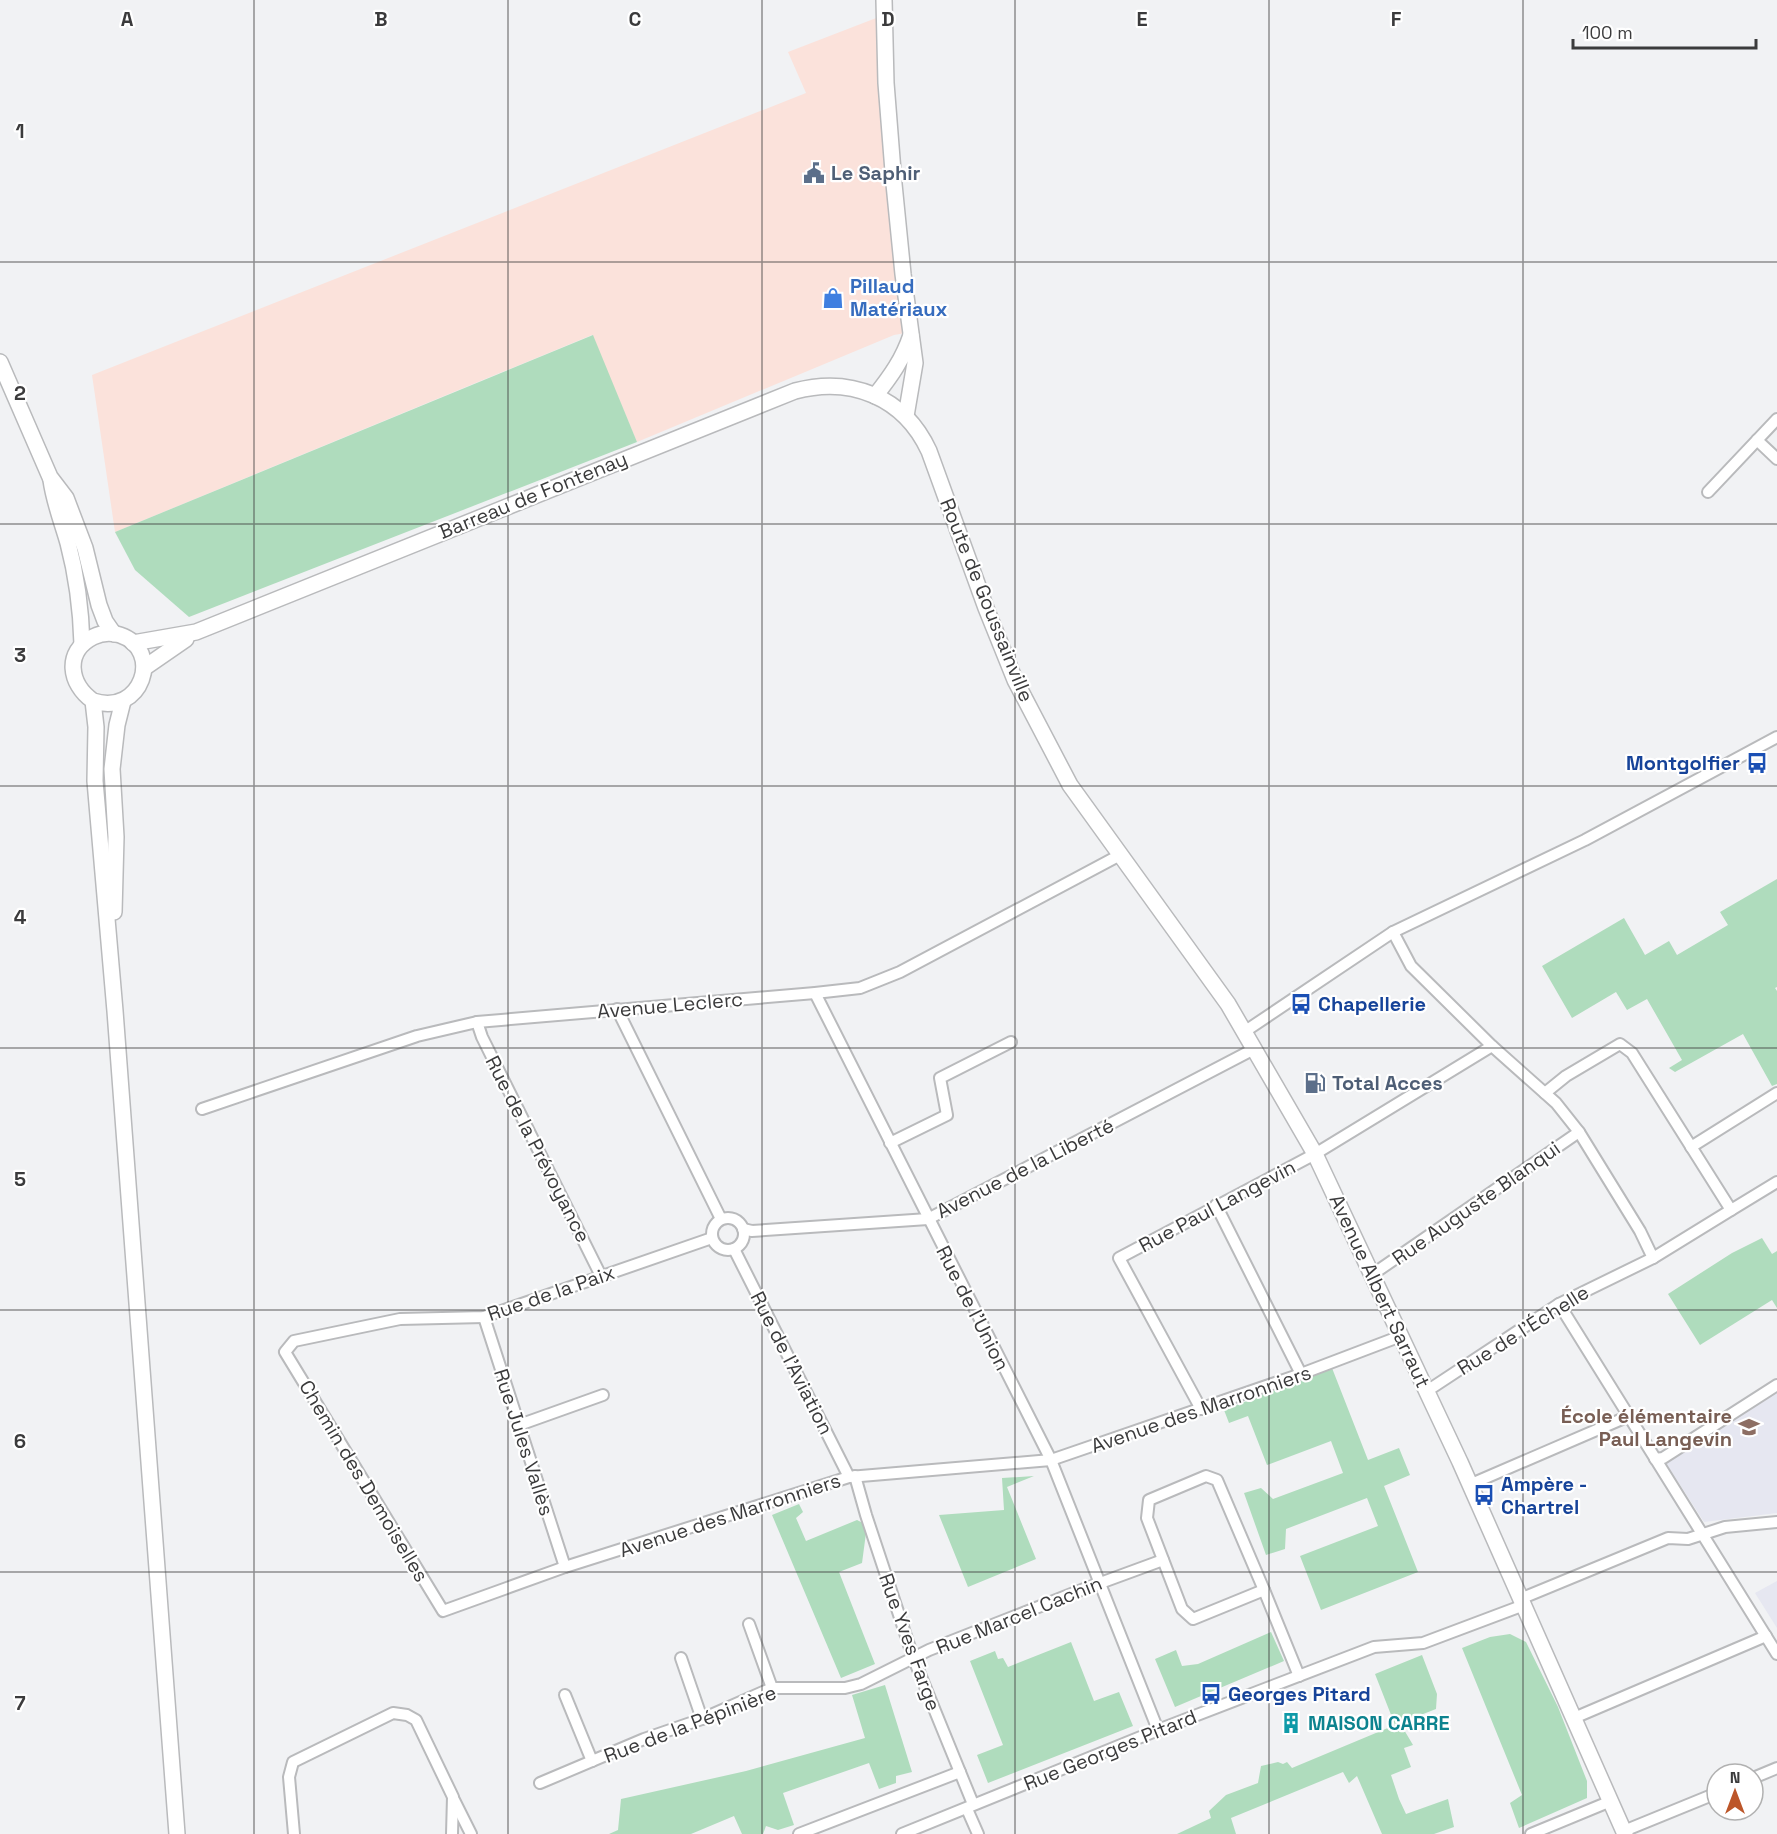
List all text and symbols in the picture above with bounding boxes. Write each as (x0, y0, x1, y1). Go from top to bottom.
text: A (121, 6, 134, 32)
text: B (374, 6, 388, 32)
text: C (629, 6, 642, 32)
text: D (881, 6, 895, 32)
text: E (1136, 6, 1148, 32)
text: F (1391, 6, 1402, 32)
scale bar (1573, 12, 1756, 50)
text: 100 m (1582, 21, 1633, 44)
text: 1 (15, 118, 25, 144)
place label: Le Saphir (831, 160, 921, 186)
public building icon: Le Saphir (802, 161, 826, 185)
place label: Pillaud Matériaux (850, 273, 948, 322)
shop icon: Pillaud Matériaux (821, 286, 845, 310)
text: 2 (14, 380, 26, 406)
street label: Barreau de Fontenay (435, 445, 631, 545)
street label: Route de Goussainville (934, 494, 1040, 706)
text: 3 (14, 642, 26, 668)
place label: Montgolfier (1626, 750, 1740, 776)
bus stop icon: Montgolfier (1745, 751, 1769, 775)
text: 4 (14, 904, 27, 930)
street label: Avenue Leclerc (596, 986, 744, 1024)
place label: Chapellerie (1318, 991, 1426, 1017)
bus stop icon: Chapellerie (1289, 992, 1313, 1016)
street label: Rue de la Prévoyance (480, 1051, 596, 1247)
place label: Total Acces (1332, 1070, 1443, 1096)
fuel station icon: Total Acces (1303, 1071, 1327, 1095)
street label: Avenue de la Liberté (932, 1112, 1118, 1224)
street label: Rue Auguste Blanqui (1387, 1135, 1565, 1271)
street label: Rue Paul Langevin (1134, 1154, 1300, 1258)
text: 5 (14, 1166, 26, 1192)
street label: Avenue Albert Sarraut (1324, 1190, 1436, 1392)
street label: Rue de l'Union (930, 1241, 1016, 1375)
street label: Rue de la Paix (484, 1259, 618, 1327)
street label: Rue de l'Échelle (1452, 1279, 1594, 1381)
street label: Rue de l'Aviation (745, 1287, 839, 1439)
street label: Avenue des Marronniers (1087, 1359, 1315, 1459)
street label: Rue Jules Vallès (488, 1365, 560, 1519)
street label: Chemin des Demoiselles (293, 1375, 435, 1587)
place label: École élémentaire Paul Langevin (1561, 1403, 1732, 1452)
school or university icon: École élémentaire Paul Langevin (1737, 1415, 1761, 1439)
text: 6 (14, 1428, 26, 1454)
street label: Avenue des Marronniers (616, 1467, 844, 1563)
place label: Ampère - Chartrel (1501, 1471, 1587, 1520)
bus stop icon: Ampère - Chartrel (1472, 1483, 1496, 1507)
street label: Rue Yves Farge (873, 1570, 947, 1714)
street label: Rue Marcel Cachin (932, 1570, 1106, 1660)
street label: Rue de la Pépinière (600, 1679, 780, 1769)
place label: Georges Pitard (1228, 1681, 1371, 1707)
bus stop icon: Georges Pitard (1199, 1682, 1223, 1706)
text: 7 (14, 1690, 26, 1716)
street label: Rue Georges Pitard (1020, 1703, 1200, 1797)
place label: MAISON CARRE (1308, 1710, 1449, 1736)
building icon: MAISON CARRE (1279, 1711, 1303, 1735)
north arrow (1705, 1762, 1765, 1822)
text: N (1730, 1767, 1740, 1788)

